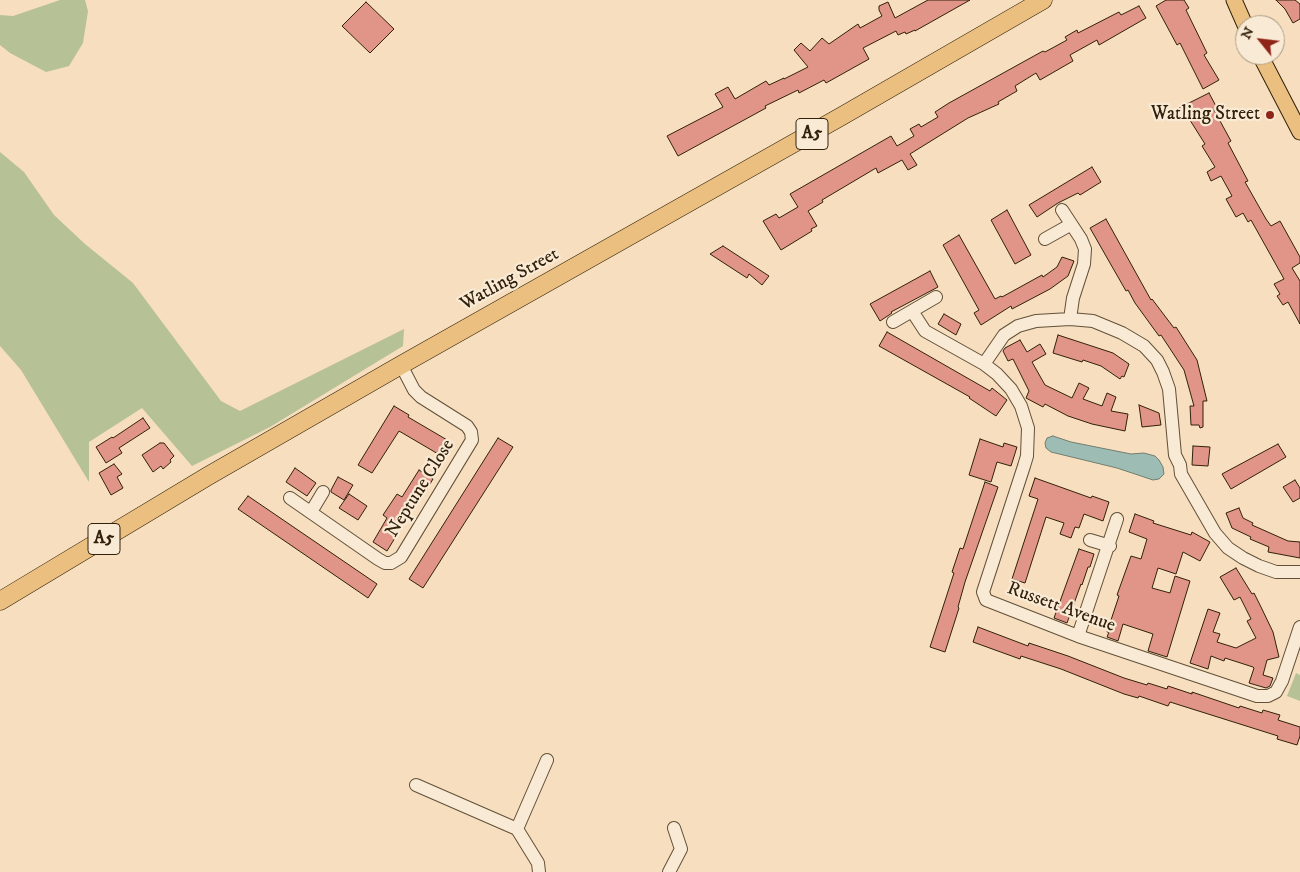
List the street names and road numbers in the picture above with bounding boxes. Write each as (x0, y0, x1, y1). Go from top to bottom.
road number: A5 (796, 118, 828, 150)
street label: Watling Street (457, 244, 563, 316)
street label: Neptune Close (382, 436, 460, 542)
road number: A5 (88, 524, 120, 554)
street label: Russett Avenue (1004, 578, 1118, 638)

